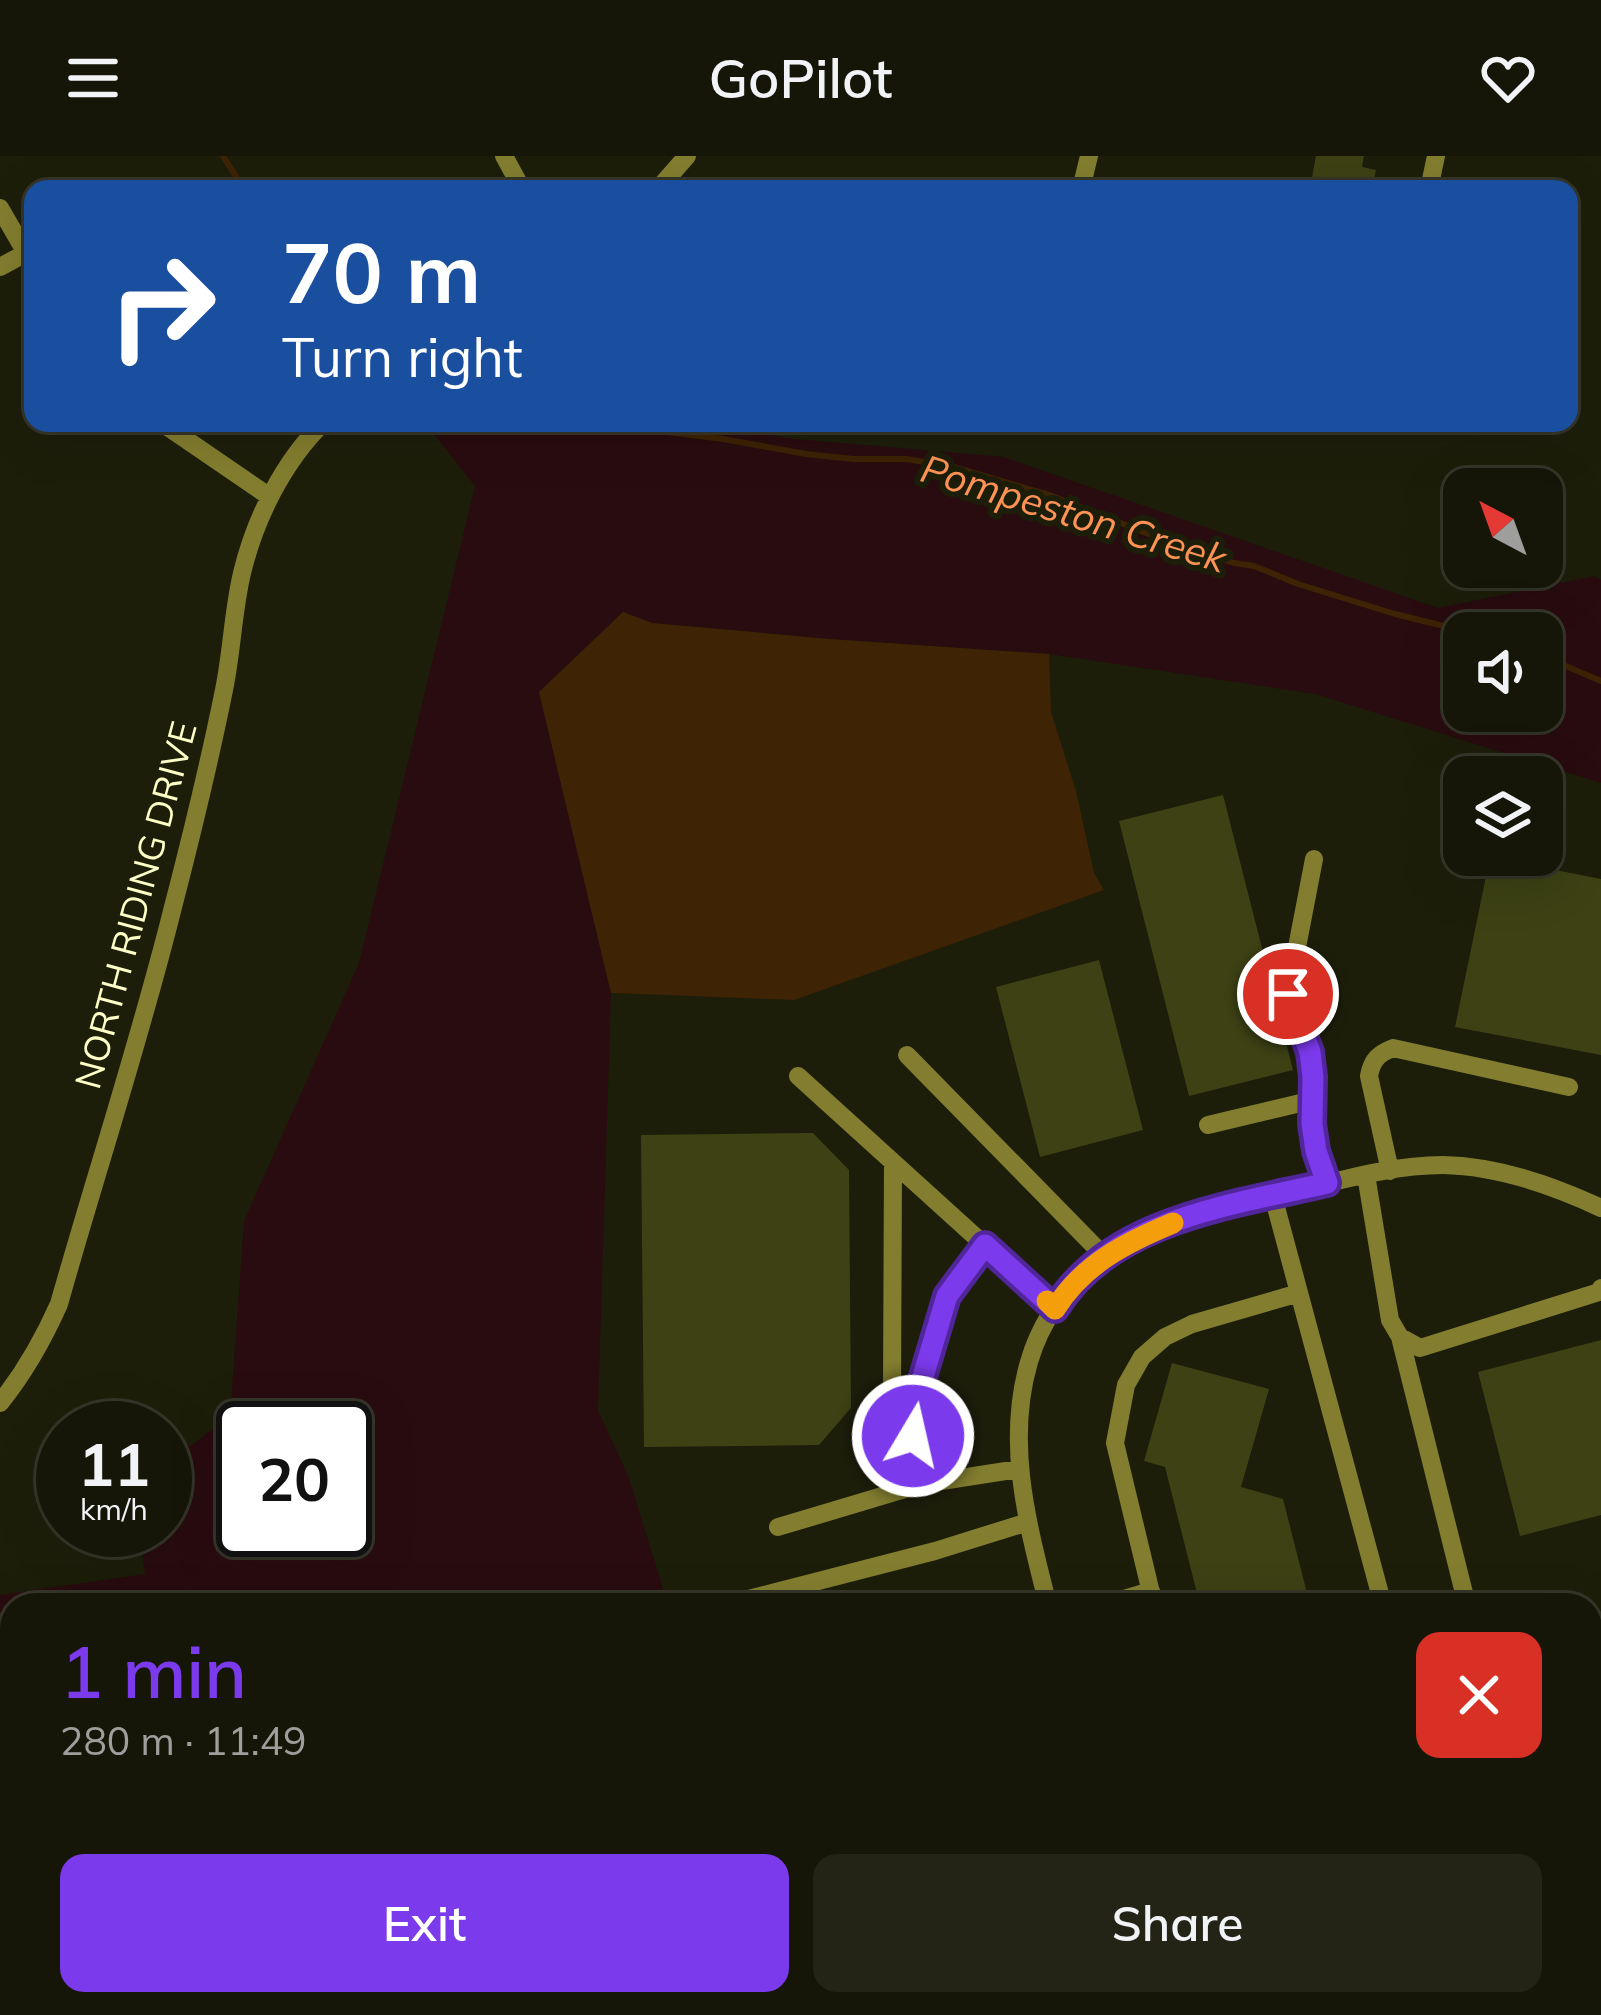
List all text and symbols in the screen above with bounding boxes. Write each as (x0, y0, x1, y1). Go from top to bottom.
text: GoPilot (708, 44, 893, 112)
icon: menu (60, 45, 126, 111)
icon: heart (1475, 45, 1541, 111)
text: 70 m (282, 219, 481, 324)
icon: right (84, 228, 240, 384)
text: Turn right (282, 323, 523, 391)
water label: Pompeston Creek (915, 443, 1233, 583)
north arrow (1443, 468, 1563, 588)
map controls (1443, 468, 1563, 876)
button: sound (1443, 612, 1563, 732)
street label: NORTH RIDING DRIVE (64, 717, 206, 1093)
button: layers (1443, 756, 1563, 876)
pin (1237, 943, 1339, 1045)
icon: arrive (1255, 961, 1321, 1027)
position arrow (850, 1373, 976, 1499)
speed limit sign: 20 (216, 1401, 372, 1557)
text: 11 (78, 1426, 150, 1501)
text: km/h (80, 1490, 148, 1528)
text: 1 min (60, 1626, 247, 1716)
button: close (1416, 1632, 1542, 1758)
text: 280 m · 11:49 (60, 1716, 306, 1765)
button: Exit (60, 1854, 789, 1992)
button: Share (813, 1854, 1542, 1992)

